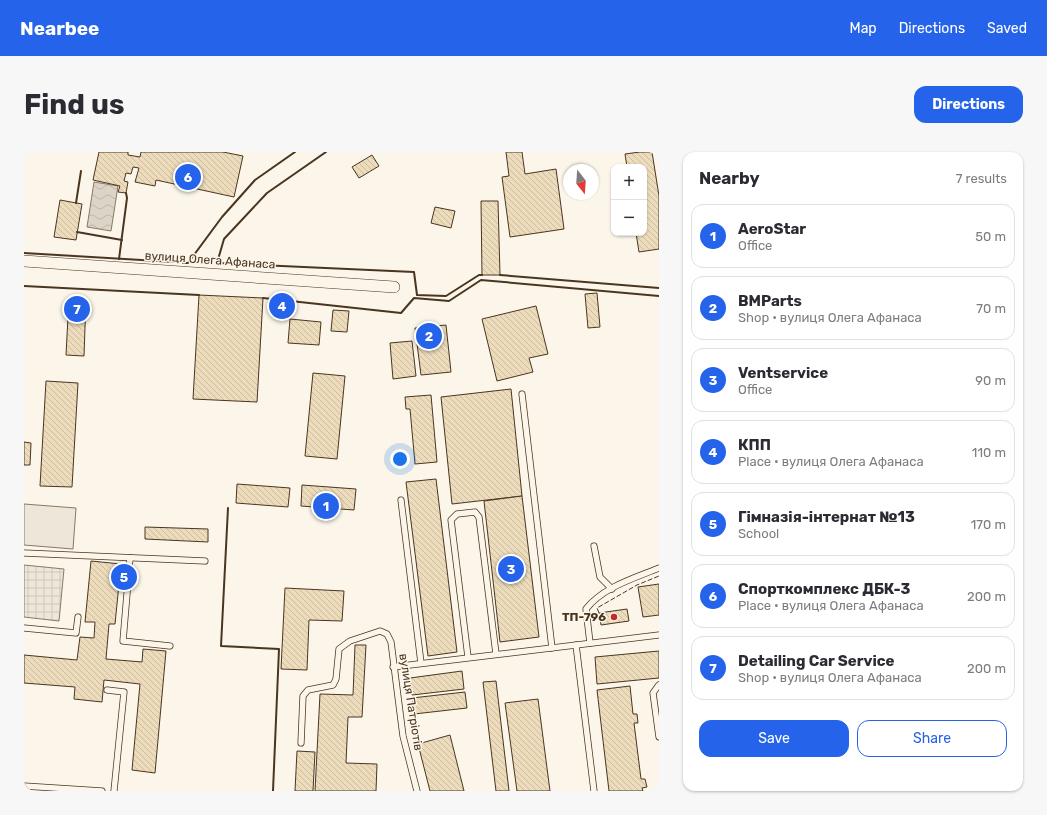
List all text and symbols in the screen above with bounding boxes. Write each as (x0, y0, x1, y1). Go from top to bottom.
text: Nearbee (20, 17, 99, 40)
text: Map (850, 20, 877, 37)
text: Directions (899, 20, 965, 37)
text: Saved (987, 20, 1027, 37)
button: Directions (914, 86, 1023, 123)
text: Find us (24, 88, 124, 121)
pin: 6 (175, 162, 201, 192)
north arrow (563, 164, 599, 200)
map controls (611, 164, 647, 236)
button: + (611, 164, 647, 200)
text: Nearby (699, 168, 760, 188)
text: 7 results (956, 171, 1007, 186)
button: − (611, 200, 647, 236)
text: AeroStar (738, 220, 806, 238)
text: 1 (710, 229, 716, 244)
text: 50 m (975, 229, 1006, 244)
text: Office (738, 238, 772, 253)
street label: вулиця Олега Афанаса (144, 248, 276, 272)
pin: 4 (269, 291, 295, 321)
text: BMParts (738, 292, 802, 310)
pin: 7 (64, 294, 90, 324)
text: 2 (709, 301, 717, 316)
text: 70 m (976, 301, 1006, 316)
text: Shop · вулиця Олега Афанаса (738, 310, 922, 325)
pin: 2 (416, 321, 442, 351)
text: Ventservice (738, 364, 828, 382)
text: 3 (709, 373, 717, 388)
text: 90 m (975, 373, 1006, 388)
text: Office (738, 382, 772, 397)
text: КПП (738, 436, 771, 454)
text: 4 (709, 445, 717, 460)
text: 110 m (972, 445, 1006, 460)
your location (390, 449, 410, 469)
text: Place · вулиця Олега Афанаса (738, 454, 924, 469)
pin: 1 (313, 491, 339, 521)
text: Гімназія-інтернат №13 (738, 508, 915, 526)
text: 5 (709, 517, 717, 532)
text: 170 m (971, 517, 1006, 532)
text: School (738, 526, 779, 541)
pin: 3 (498, 554, 524, 584)
pin: 5 (111, 562, 137, 592)
text: Спорткомплекс ДБК-3 (738, 580, 911, 598)
text: 6 (709, 589, 717, 604)
text: 200 m (967, 589, 1006, 604)
text: Place · вулиця Олега Афанаса (738, 598, 924, 613)
place label: ТП-796 (562, 610, 606, 624)
marker: ТП-796 (609, 612, 619, 622)
street label: вулиця Патріотів (396, 652, 426, 752)
text: Detailing Car Service (738, 652, 894, 670)
text: 7 (709, 661, 717, 676)
text: 200 m (967, 661, 1006, 676)
text: Shop · вулиця Олега Афанаса (738, 670, 922, 685)
button: Save (699, 720, 849, 757)
button: Share (857, 720, 1007, 757)

